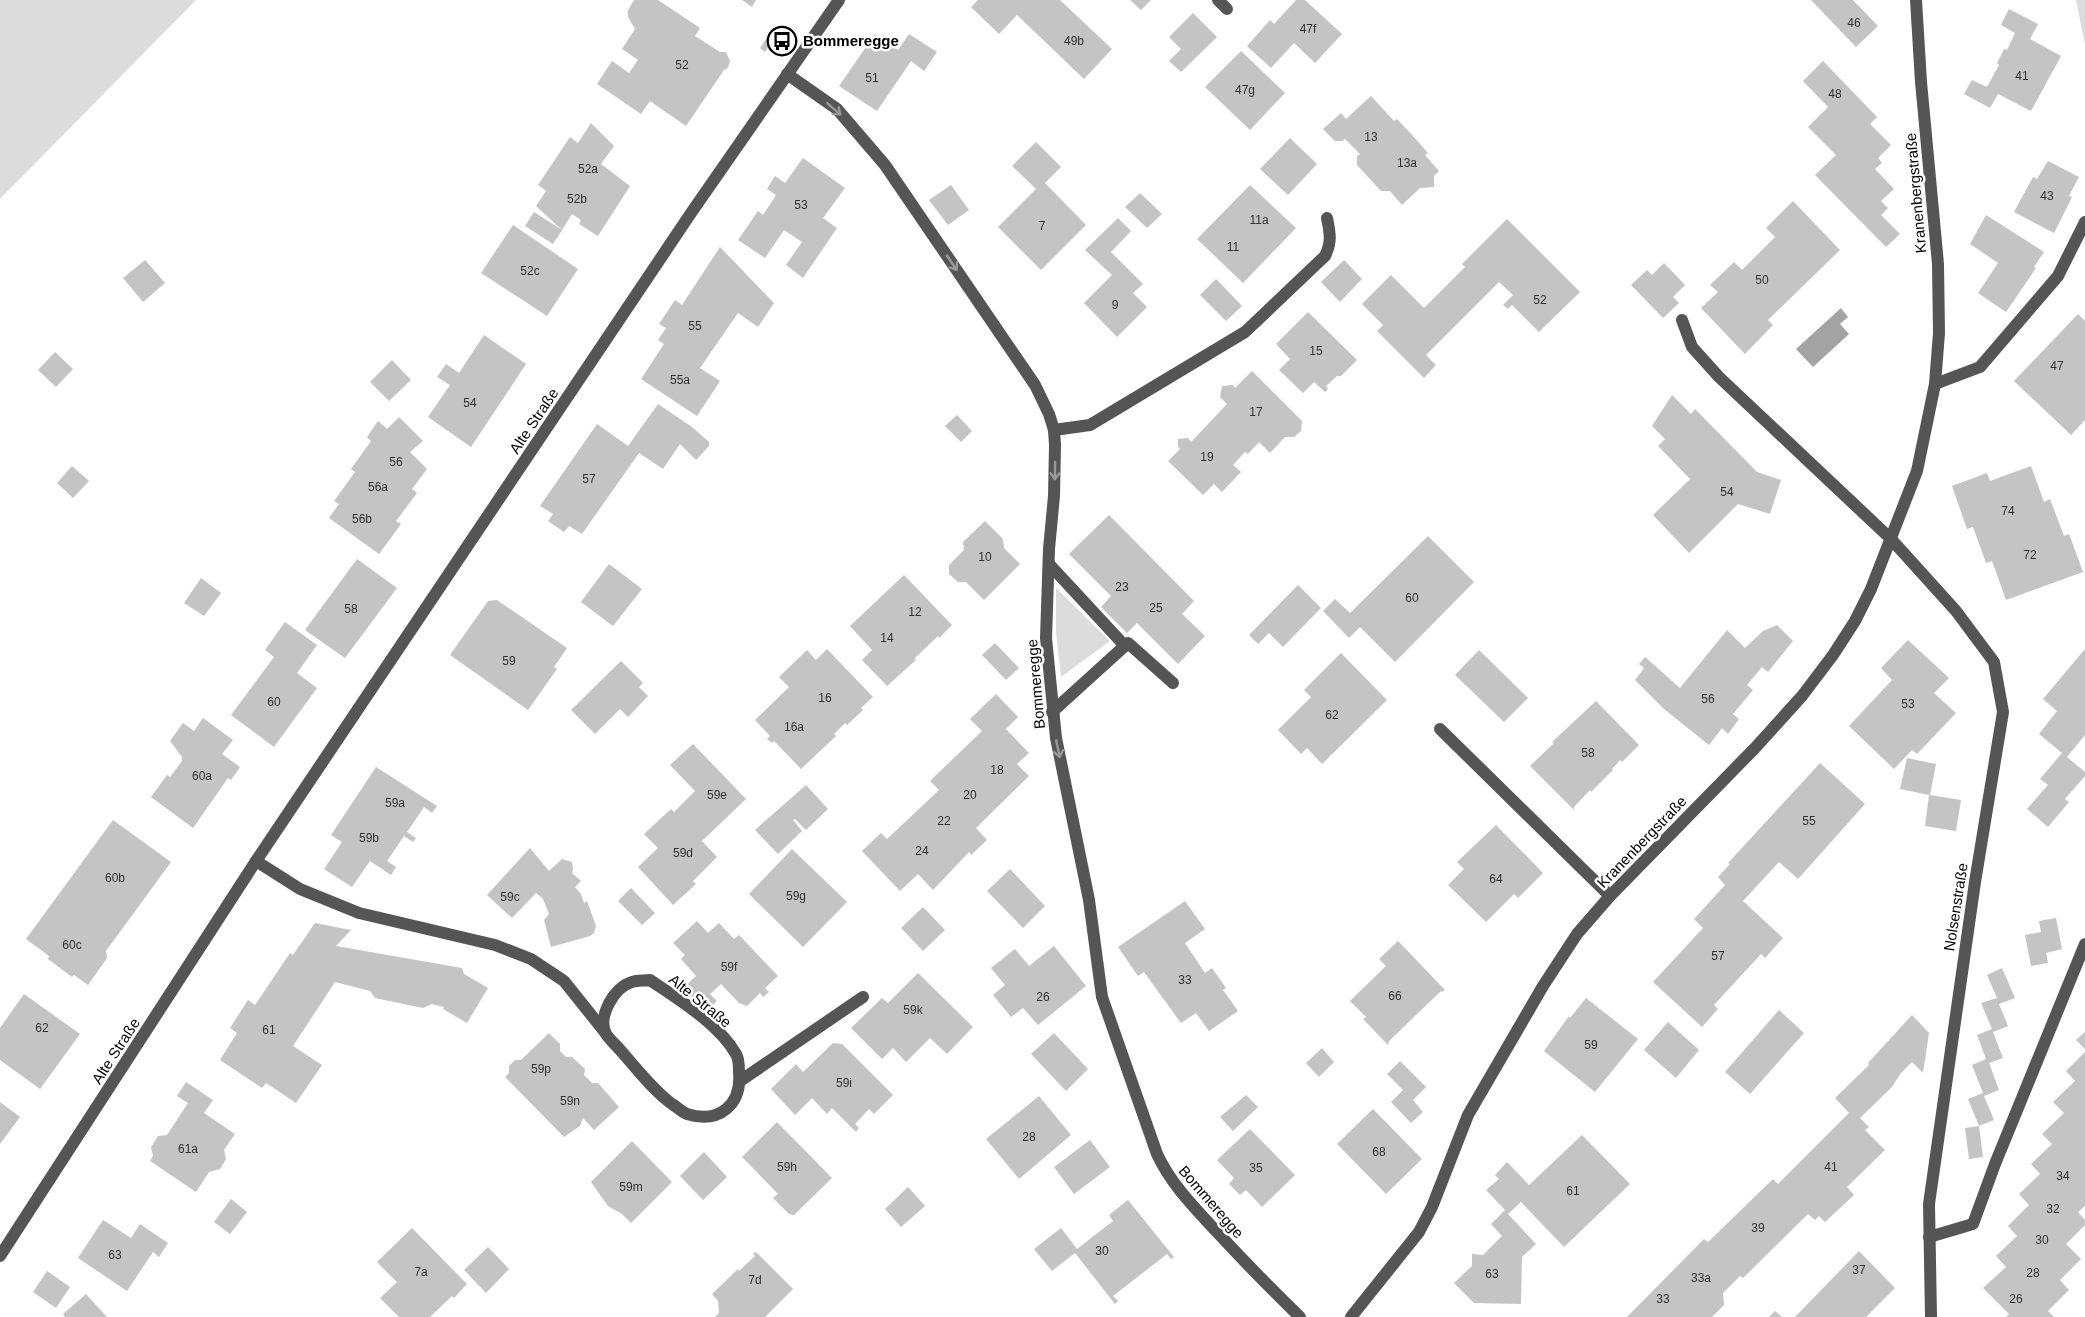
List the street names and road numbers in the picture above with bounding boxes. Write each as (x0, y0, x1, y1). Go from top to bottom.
street label: Kranenbergstraße (1902, 132, 1929, 254)
street label: Alte Straße (506, 385, 562, 457)
street label: Bommeregge (1023, 638, 1048, 730)
street label: Kranenbergstraße (1594, 792, 1690, 891)
street label: Nolsenstraße (1940, 862, 1971, 952)
street label: Alte Straße (666, 970, 735, 1031)
street label: Alte Straße (88, 1015, 143, 1087)
street label: Bommeregge (1175, 1162, 1247, 1241)

